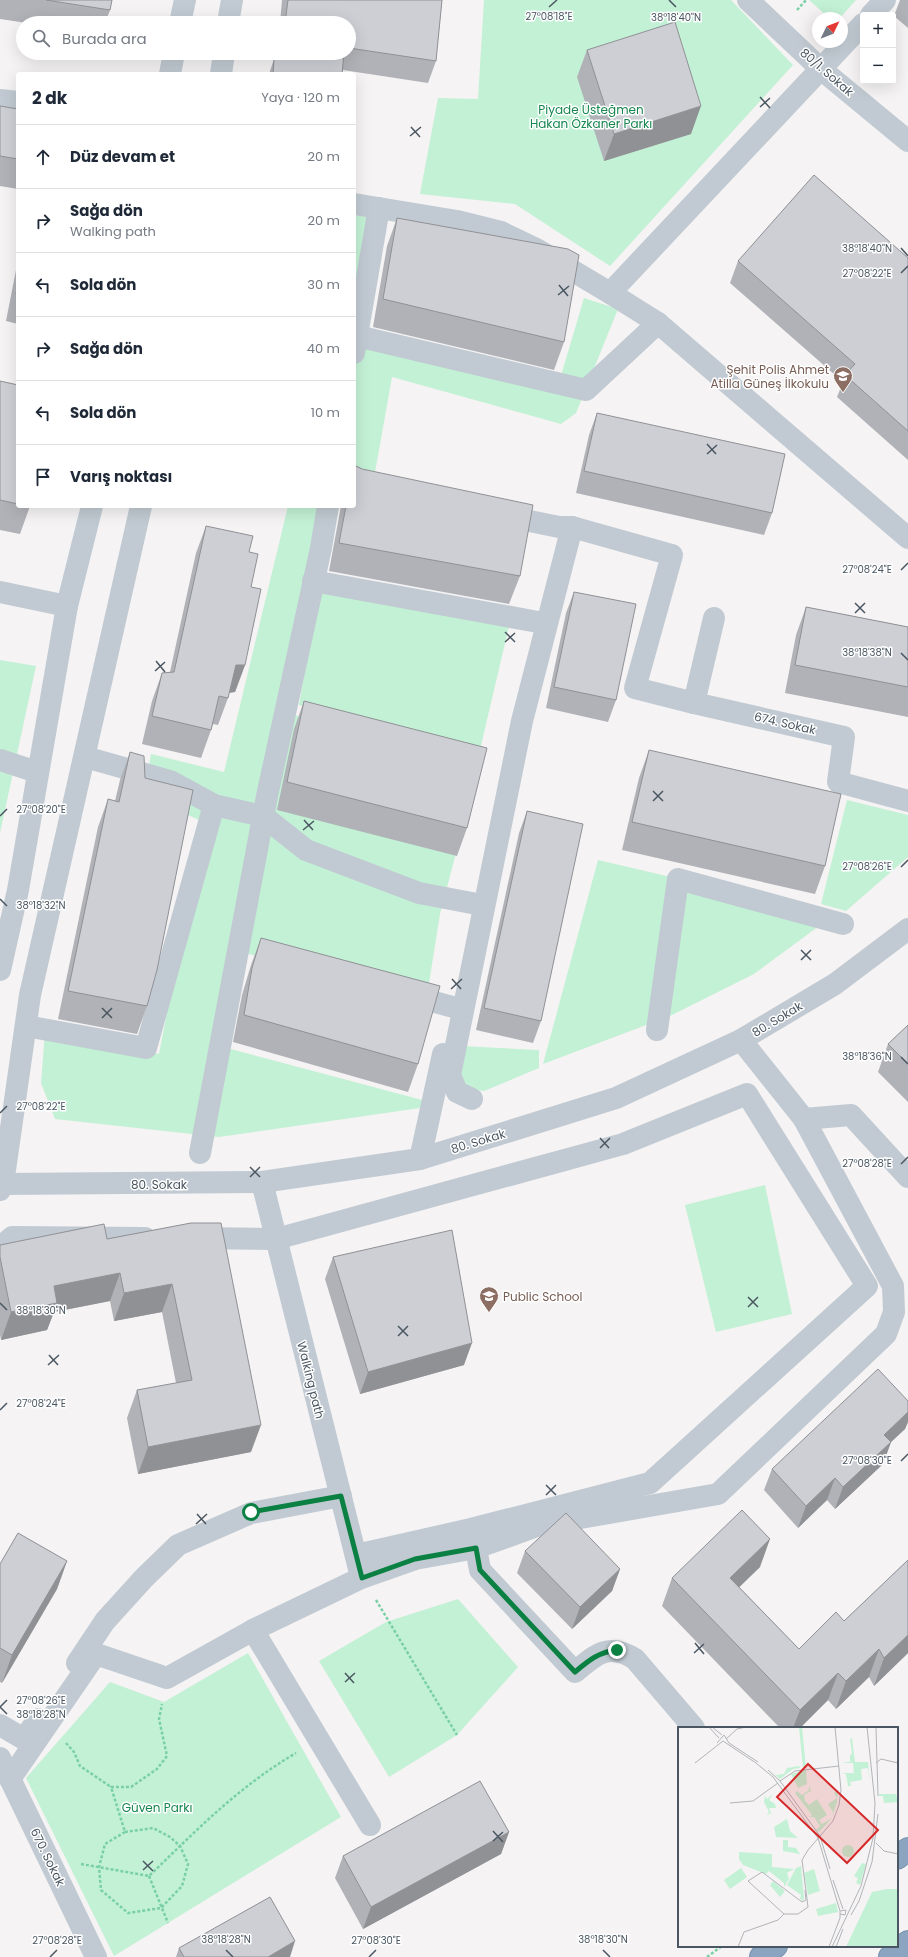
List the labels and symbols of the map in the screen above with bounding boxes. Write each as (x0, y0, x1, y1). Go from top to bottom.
text: 27°08'18"E (525, 9, 573, 24)
text: 38°18'40"N (651, 10, 701, 25)
north arrow (812, 12, 848, 48)
street label: 80/1. Sokak (797, 44, 858, 100)
park label: Piyade Üsteğmen Hakan Özkaner Parkı (530, 101, 652, 132)
text: 38°18'40"N (842, 241, 892, 256)
text: 27°08'22"E (842, 266, 892, 281)
place label: Şehit Polis Ahmet Atilla Güneş İlkokulu (711, 361, 829, 392)
school or university icon: Şehit Polis Ahmet Atilla Güneş İlkokulu (832, 365, 854, 393)
text: 27°08'24"E (842, 562, 892, 577)
text: 38°18'38"N (842, 645, 892, 660)
street label: 674. Sokak (753, 708, 818, 739)
text: 27°08'20"E (16, 802, 66, 817)
text: 27°08'26"E (842, 859, 892, 874)
text: 38°18'32"N (17, 898, 66, 913)
street label: 80. Sokak (749, 997, 806, 1041)
text: 38°18'36"N (842, 1049, 892, 1064)
text: 27°08'22"E (16, 1099, 66, 1114)
street label: 80. Sokak (449, 1124, 508, 1157)
text: 27°08'28"E (842, 1156, 892, 1171)
street label: 80. Sokak (131, 1176, 188, 1193)
school or university icon: Public School (478, 1285, 500, 1313)
place label: Public School (503, 1288, 583, 1305)
text: 38°18'30"N (16, 1303, 66, 1318)
street label: Walking path (293, 1340, 329, 1420)
text: 27°08'24"E (16, 1396, 66, 1411)
text: 27°08'30"E (842, 1453, 892, 1468)
route start (242, 1503, 260, 1521)
route end (608, 1641, 626, 1659)
text: 27°08'26"E (16, 1693, 66, 1708)
text: 38°18'28"N (16, 1707, 66, 1722)
inset map (678, 1727, 898, 1947)
park label: Güven Parkı (122, 1799, 192, 1816)
street label: 670. Sokak (27, 1825, 70, 1890)
text: 38°18'28"N (201, 1932, 251, 1947)
text: 38°18'30"N (578, 1932, 628, 1947)
text: 27°08'28"E (32, 1933, 82, 1948)
text: 27°08'30"E (351, 1933, 401, 1948)

